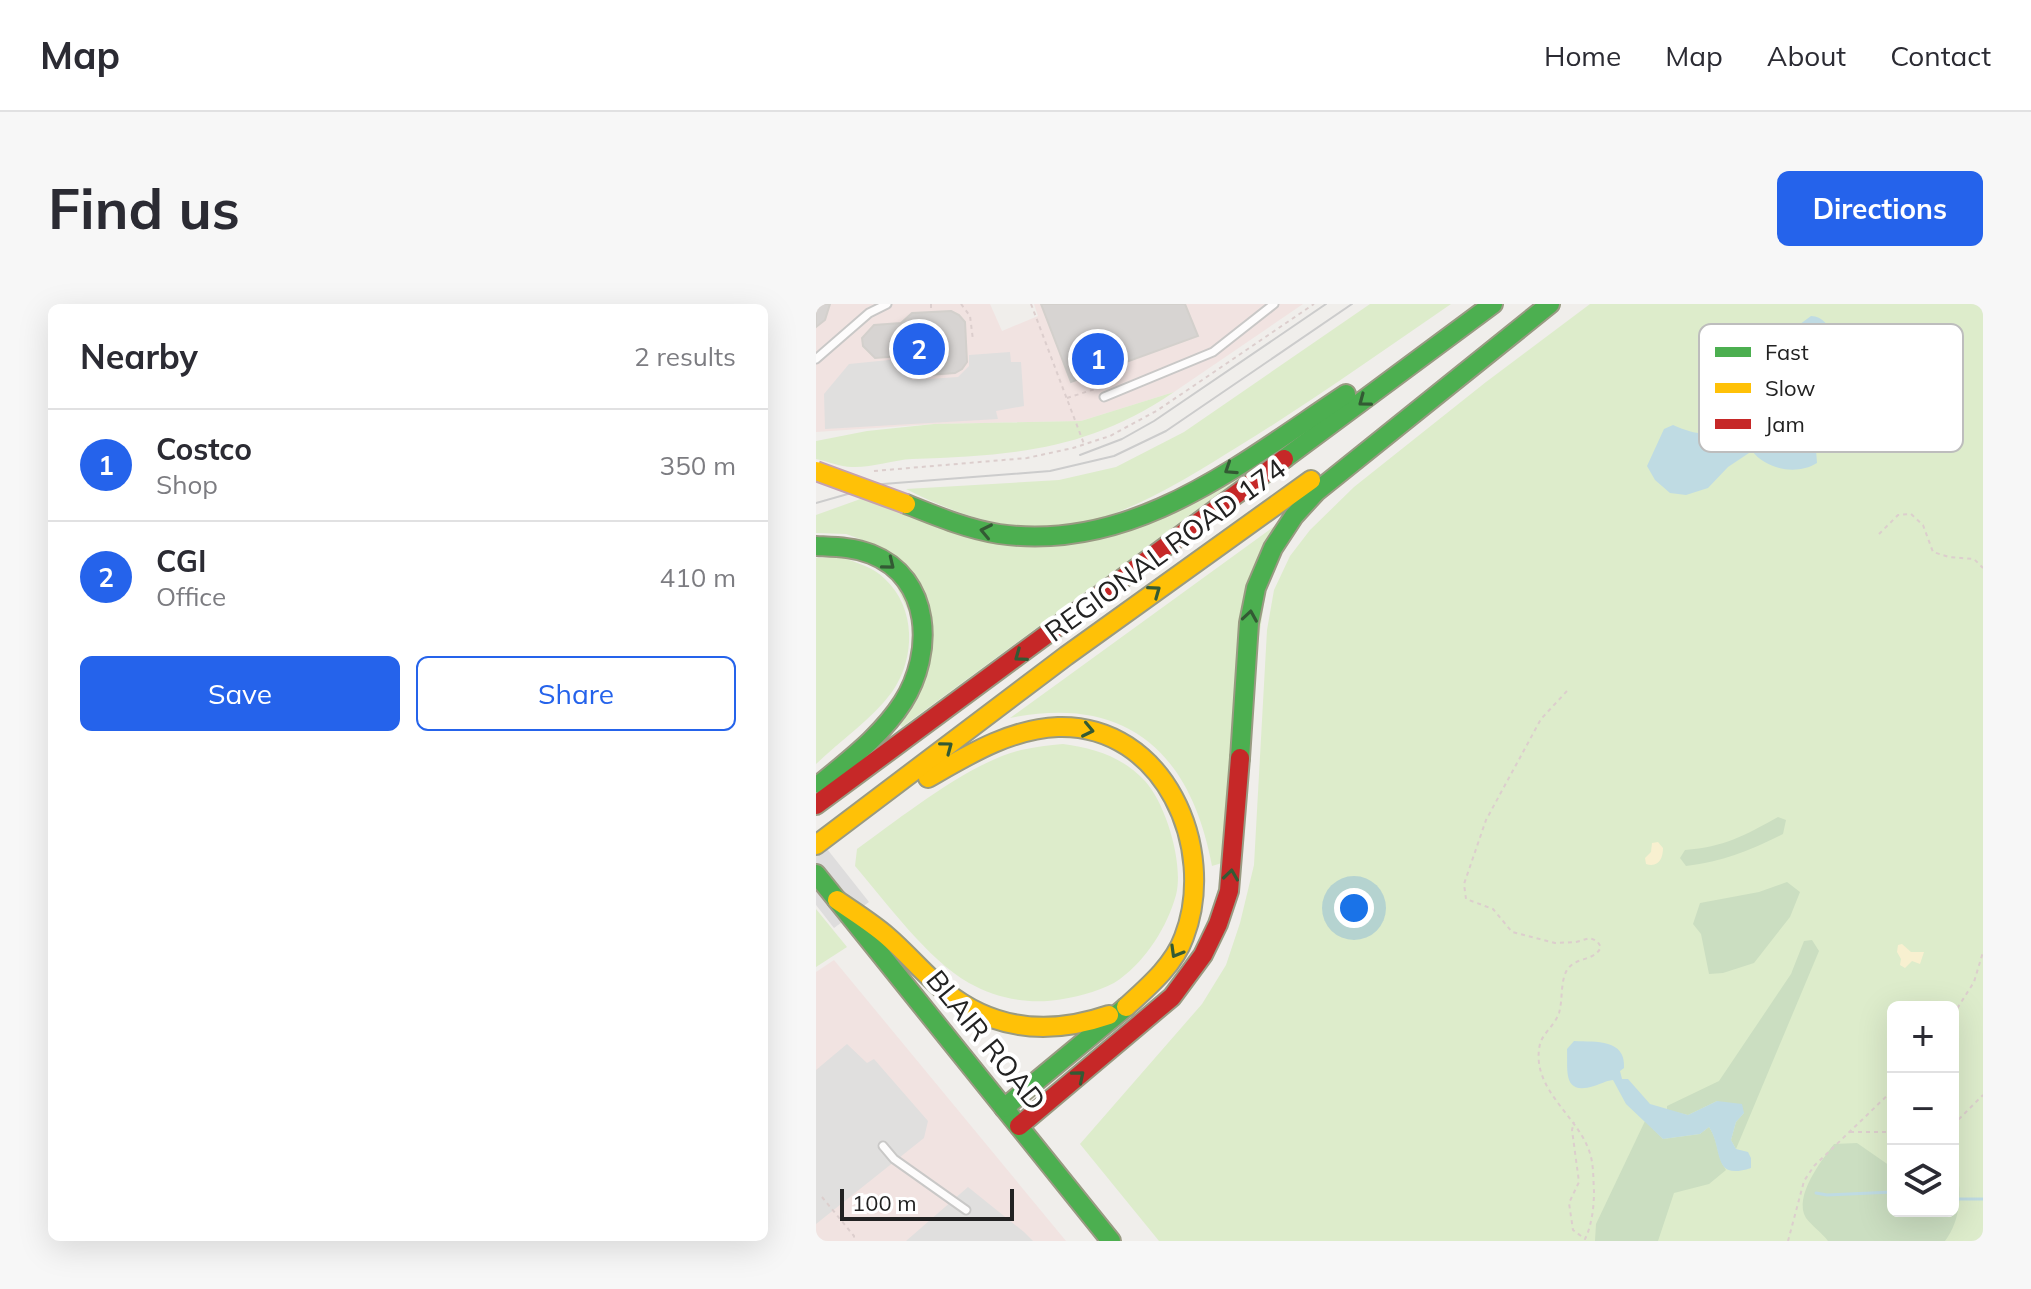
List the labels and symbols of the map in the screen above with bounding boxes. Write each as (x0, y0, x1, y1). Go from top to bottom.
pin: 2 (893, 319, 945, 379)
legend (1699, 324, 1963, 452)
pin: 1 (1072, 329, 1124, 389)
text: Fast (1765, 338, 1809, 366)
text: Slow (1765, 374, 1815, 402)
one-way arrow (1358, 392, 1372, 406)
text: Jam (1765, 410, 1805, 438)
street label: REGIONAL ROAD 174 (1038, 450, 1292, 649)
one-way arrow (1225, 460, 1239, 475)
one-way arrow (980, 523, 994, 540)
one-way arrow (880, 554, 894, 569)
one-way arrow (1146, 586, 1161, 601)
one-way arrow (1241, 609, 1258, 623)
one-way arrow (1014, 646, 1028, 660)
one-way arrow (1081, 721, 1094, 738)
one-way arrow (938, 742, 953, 756)
one-way arrow (1223, 868, 1240, 881)
your location (1334, 888, 1374, 928)
one-way arrow (1170, 944, 1186, 958)
street label: BLAIR ROAD (919, 963, 1054, 1117)
one-way arrow (1070, 1071, 1085, 1086)
scale bar (840, 1185, 1014, 1221)

